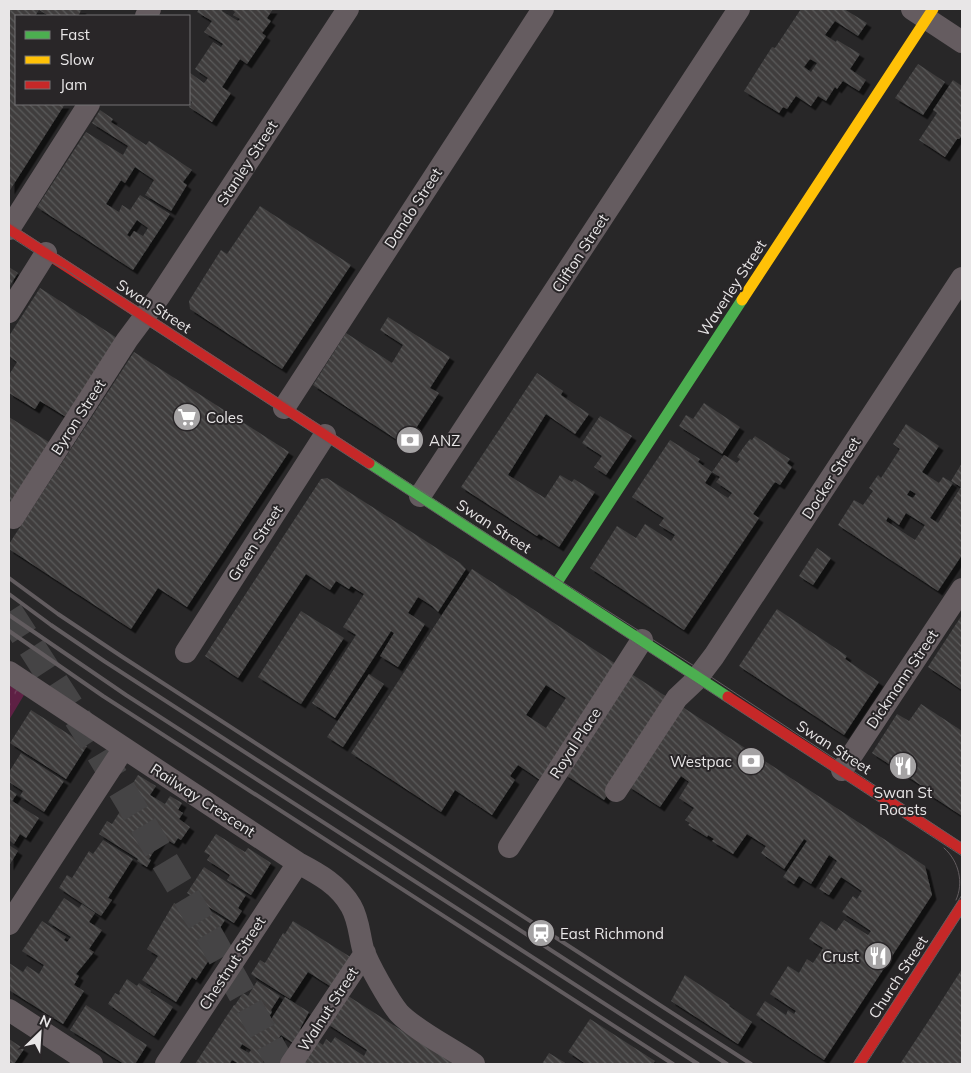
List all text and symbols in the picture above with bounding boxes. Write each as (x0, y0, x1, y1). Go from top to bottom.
legend (15, 15, 190, 105)
text: Fast (60, 25, 90, 44)
text: Slow (60, 50, 94, 69)
text: Jam (60, 75, 87, 94)
street label: Stanley Street (213, 117, 281, 209)
street label: Dando Street (380, 164, 446, 252)
street label: Clifton Street (548, 210, 612, 296)
street label: Waverley Street (694, 236, 770, 340)
street label: Swan Street (113, 275, 195, 337)
street label: Byron Street (47, 376, 109, 458)
supermarket icon: Coles (172, 402, 202, 432)
place label: Coles (206, 408, 243, 427)
bank icon: ANZ (395, 425, 425, 455)
place label: ANZ (429, 431, 460, 450)
street label: Docker Street (798, 434, 864, 522)
street label: Swan Street (453, 495, 535, 557)
street label: Green Street (223, 501, 287, 585)
street label: Dickmann Street (862, 626, 942, 732)
street label: Royal Place (545, 704, 605, 782)
street label: Swan Street (793, 716, 875, 778)
bank icon: Westpac (736, 746, 766, 776)
restaurant icon: Swan St Roasts (888, 751, 918, 781)
place label: Westpac (670, 752, 732, 771)
street label: Railway Crescent (147, 759, 259, 841)
place label: Swan St Roasts (874, 783, 932, 819)
street label: Chestnut Street (195, 913, 269, 1013)
station icon: East Richmond (526, 918, 556, 948)
place label: East Richmond (560, 924, 664, 943)
street label: Church Street (864, 932, 932, 1022)
restaurant icon: Crust (863, 941, 893, 971)
place label: Crust (822, 947, 859, 966)
street label: Walnut Street (294, 963, 362, 1055)
north arrow (15, 1008, 65, 1058)
text: N (37, 1011, 54, 1032)

